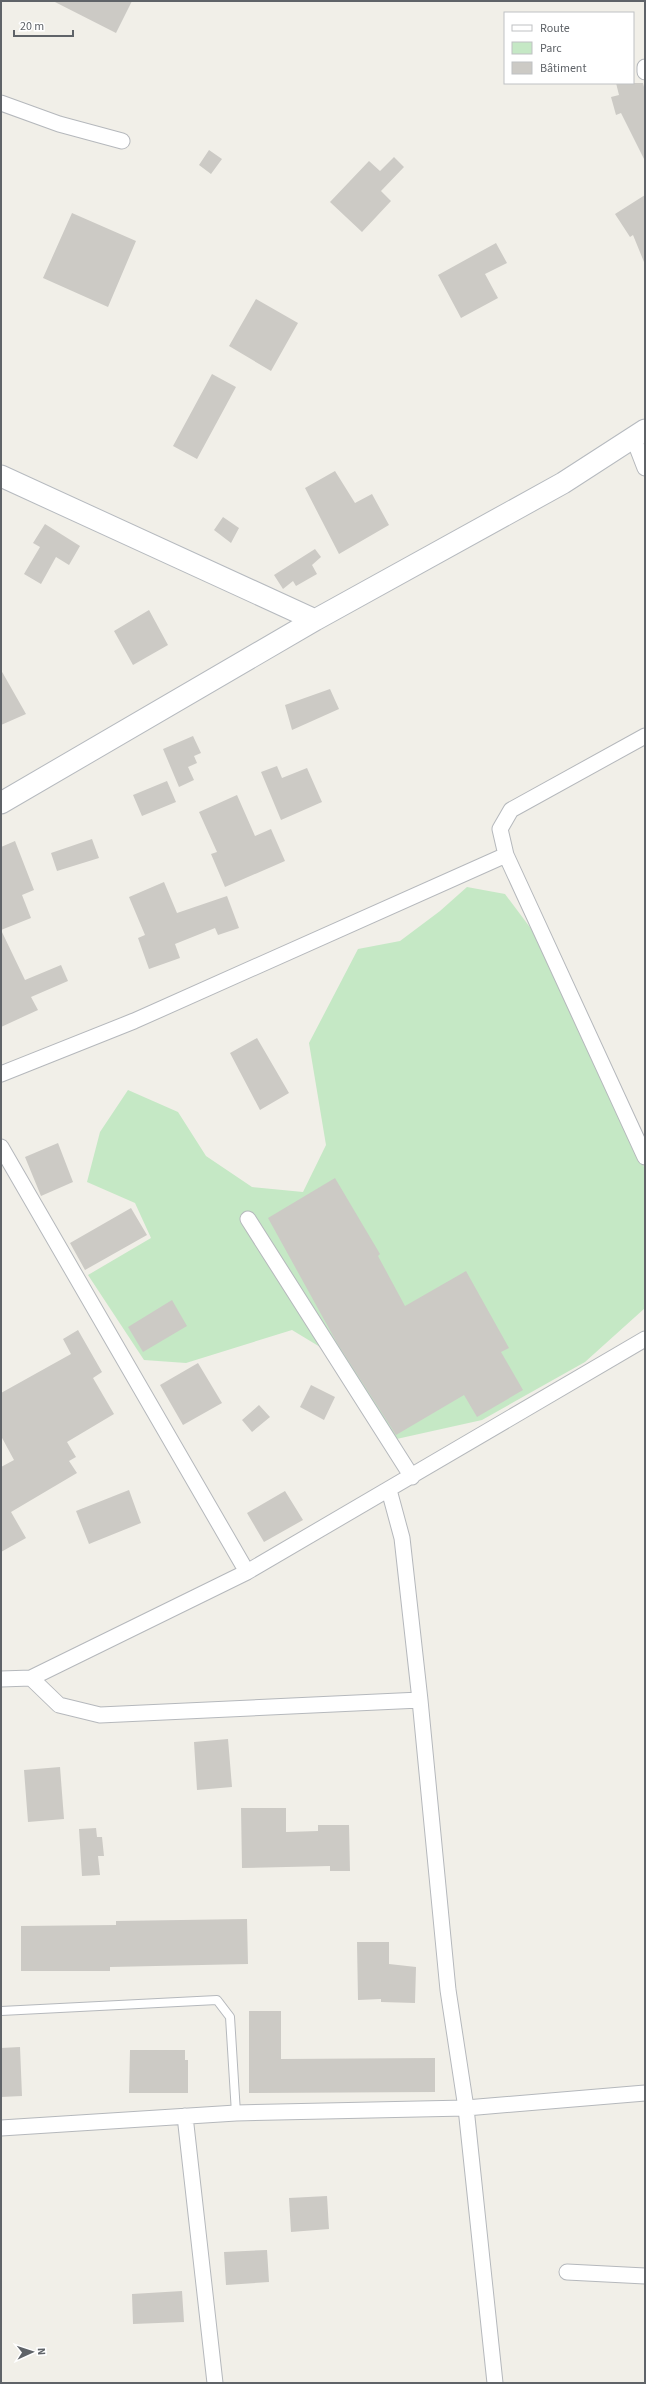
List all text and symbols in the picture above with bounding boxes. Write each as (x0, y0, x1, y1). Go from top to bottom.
scale bar (14, 12, 73, 38)
legend (504, 12, 634, 84)
text: 20 m (20, 18, 44, 35)
text: Route (540, 20, 570, 37)
text: Parc (540, 40, 562, 57)
text: Bâtiment (540, 60, 586, 77)
north arrow (12, 2332, 52, 2372)
text: N (34, 2347, 49, 2356)

